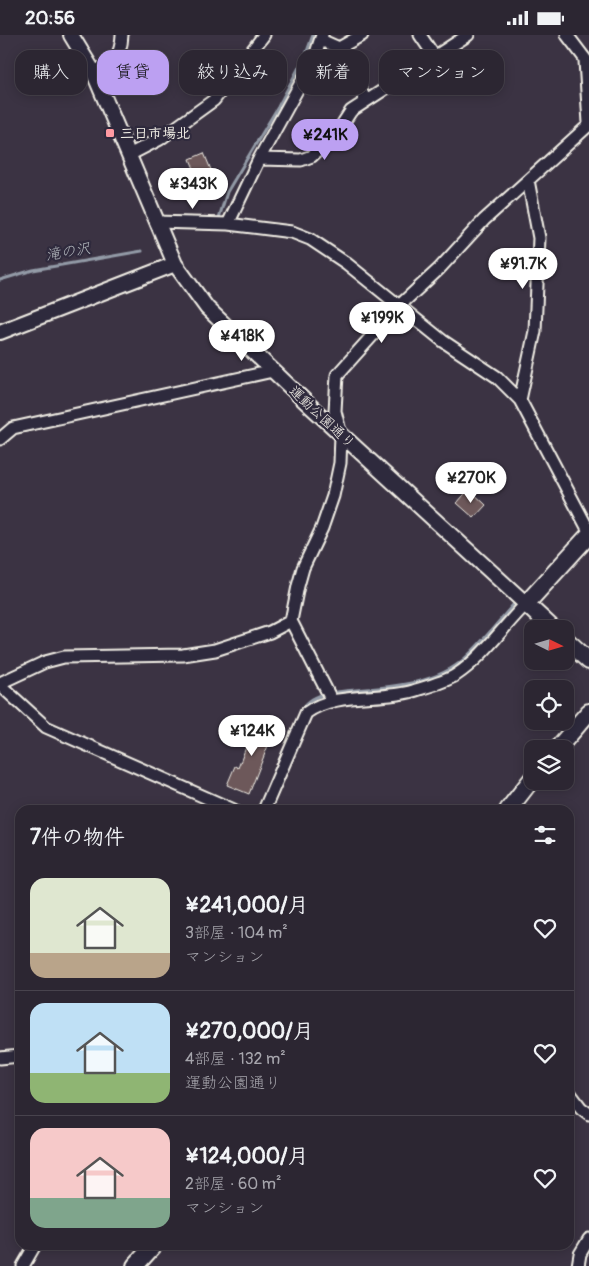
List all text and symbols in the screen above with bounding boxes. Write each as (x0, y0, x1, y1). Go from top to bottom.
text: 20:56 (25, 6, 75, 30)
chip: 購入 (15, 50, 87, 95)
chip: 賃貸 (97, 50, 169, 95)
chip: 絞り込み (179, 50, 287, 95)
chip: 新着 (297, 50, 369, 95)
chip: マンション (379, 50, 504, 95)
pin: ¥241K (290, 119, 360, 161)
place label: 三日市場北 (120, 125, 190, 142)
text: ¥241K (302, 125, 348, 145)
marker: 三日市場北 (104, 127, 116, 139)
pin: ¥343K (158, 167, 228, 210)
text: ¥343K (169, 174, 217, 194)
water label: 滝の沢 (44, 239, 93, 265)
pin: ¥91.7K (482, 247, 564, 290)
text: ¥91.7K (499, 254, 547, 274)
pin: ¥199K (347, 301, 417, 344)
text: ¥199K (360, 308, 404, 328)
pin: ¥418K (207, 319, 277, 362)
text: ¥418K (220, 326, 264, 346)
street label: 運動公園通り (285, 382, 359, 452)
pin: ¥270K (436, 461, 506, 504)
text: ¥270K (446, 468, 496, 488)
north arrow (524, 620, 574, 670)
map controls (524, 620, 574, 790)
button: locate (524, 680, 574, 730)
pin: ¥124K (217, 715, 287, 757)
text: ¥124K (229, 721, 275, 741)
button: layers (524, 740, 574, 790)
icon: filters (531, 821, 559, 849)
text: 7件の物件 (30, 824, 125, 851)
text: ¥241,000/月 (185, 892, 309, 919)
icon: home (70, 898, 130, 958)
icon: heart (531, 914, 559, 942)
text: 3部屋 · 104 m² (185, 923, 288, 943)
text: マンション (185, 947, 264, 967)
text: ¥270,000/月 (185, 1018, 314, 1045)
icon: home (70, 1023, 130, 1083)
icon: heart (531, 1039, 559, 1067)
text: 4部屋 · 132 m² (185, 1049, 286, 1069)
text: 運動公園通り (185, 1073, 281, 1093)
text: ¥124,000/月 (185, 1143, 309, 1170)
icon: home (70, 1148, 130, 1208)
icon: heart (531, 1164, 559, 1192)
text: 2部屋 · 60 m² (185, 1174, 281, 1194)
text: マンション (185, 1198, 264, 1218)

